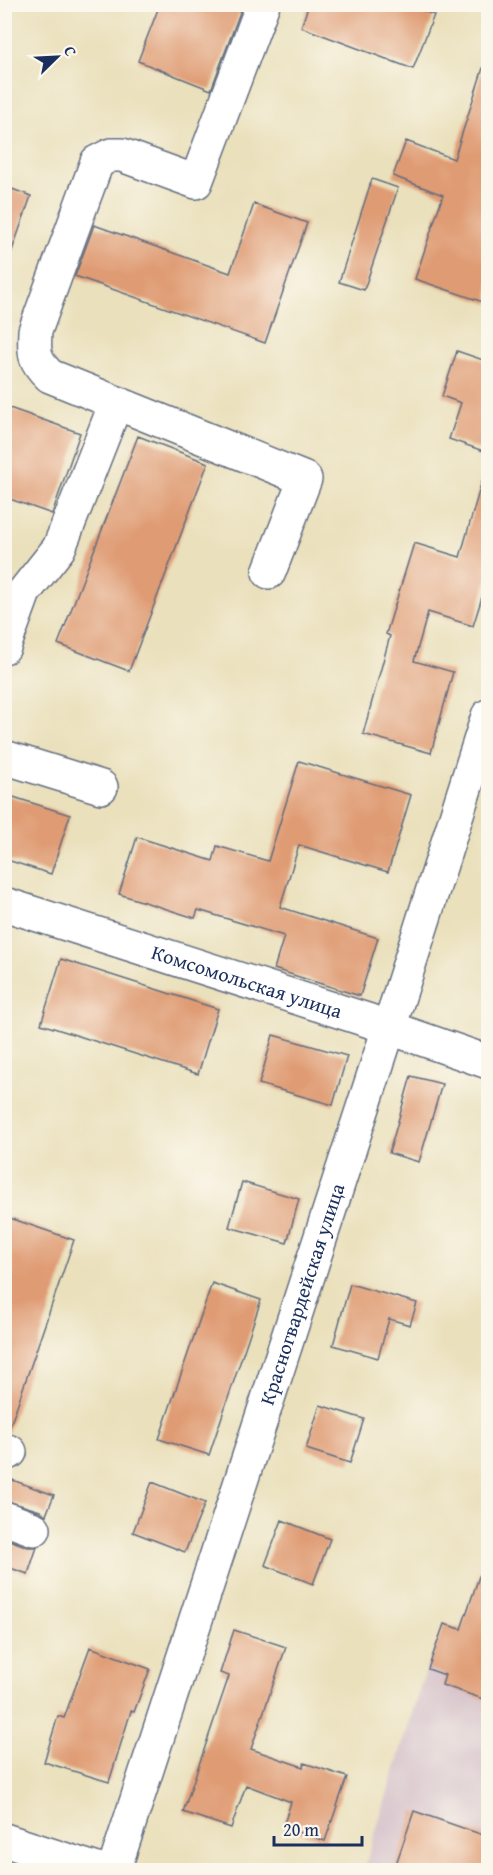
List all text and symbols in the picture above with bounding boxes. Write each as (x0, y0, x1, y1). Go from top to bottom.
north arrow (27, 27, 87, 87)
text: С (58, 42, 84, 60)
street label: Комсомольская улица (148, 937, 346, 1025)
street label: Красногвардейская улица (252, 1179, 352, 1408)
scale bar (274, 1809, 362, 1847)
text: 20 m (283, 1816, 319, 1843)

